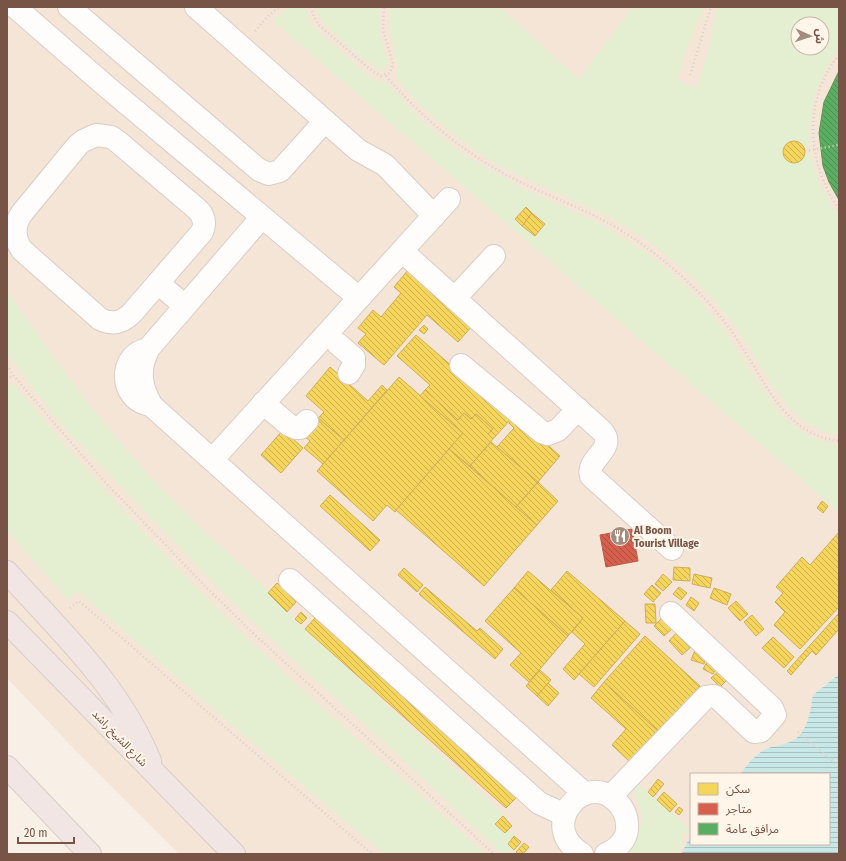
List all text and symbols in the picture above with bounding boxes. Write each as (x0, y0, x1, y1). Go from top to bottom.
north arrow (790, 16, 830, 56)
text: ش (813, 29, 826, 44)
place label: Al Boom Tourist Village (633, 524, 699, 550)
restaurant icon: Al Boom Tourist Village (609, 525, 631, 547)
street label: شارع الشيخ راشد (89, 707, 150, 770)
legend (690, 773, 830, 845)
text: سكن (726, 782, 750, 796)
text: متاجر (725, 802, 752, 816)
scale bar (18, 819, 74, 845)
text: مرافق عامة (726, 822, 779, 837)
text: 20 m (24, 826, 48, 840)

